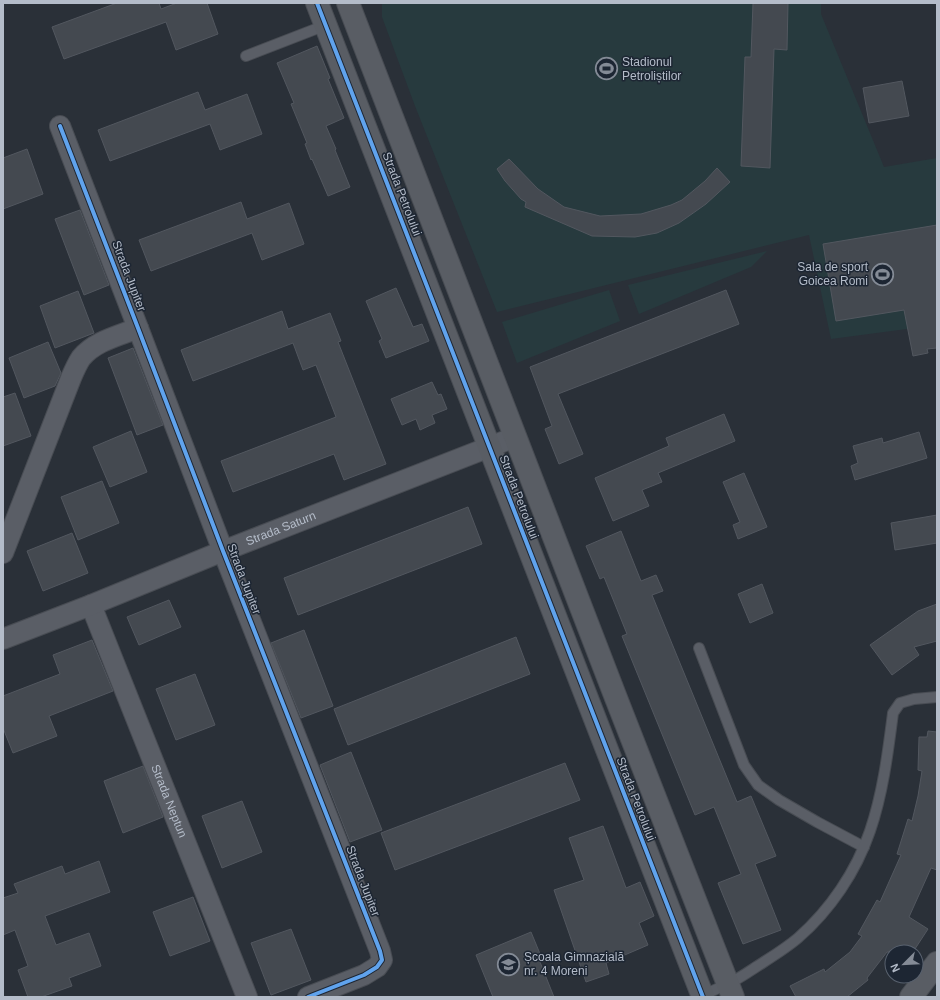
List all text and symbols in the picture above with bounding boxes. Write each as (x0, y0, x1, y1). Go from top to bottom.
place label: Stadionul Petroliștilor (622, 55, 681, 83)
sports icon: Stadionul Petroliștilor (594, 56, 620, 82)
street label: Strada Petrolului (380, 150, 424, 238)
street label: Strada Jupiter (109, 239, 149, 313)
place label: Sala de sport Goicea Romi (797, 260, 869, 288)
sports icon: Sala de sport Goicea Romi (870, 261, 896, 287)
street label: Strada Petrolului (497, 453, 541, 541)
street label: Strada Saturn (244, 508, 318, 548)
street label: Strada Jupiter (224, 542, 264, 616)
street label: Strada Petrolului (614, 755, 658, 843)
street label: Strada Neptun (148, 762, 190, 840)
street label: Strada Jupiter (343, 844, 383, 918)
north arrow (884, 944, 924, 984)
place label: Școala Gimnazială nr. 4 Moreni (524, 950, 624, 978)
school or university icon: Școala Gimnazială nr. 4 Moreni (495, 951, 521, 977)
text: N (888, 962, 902, 974)

